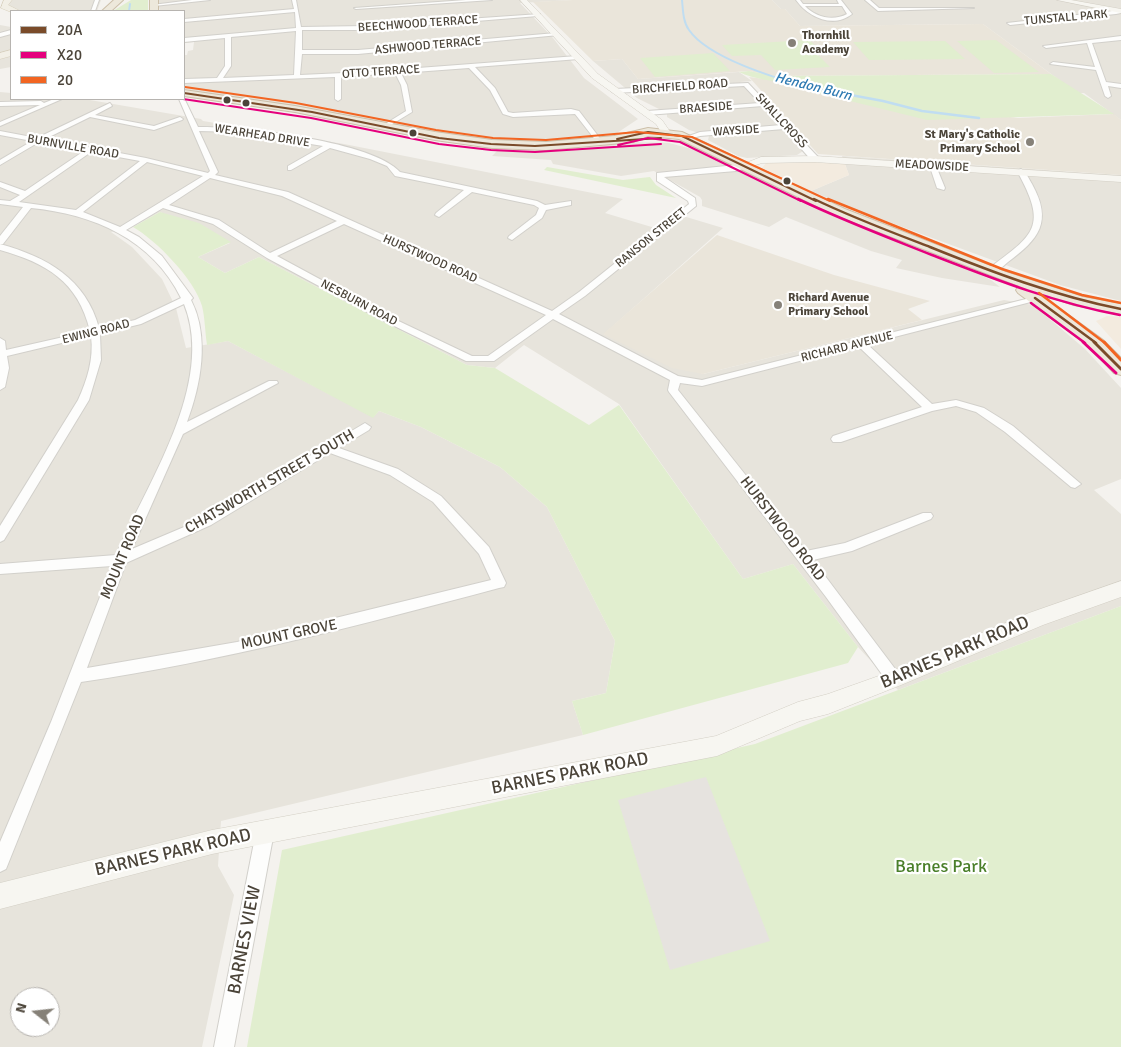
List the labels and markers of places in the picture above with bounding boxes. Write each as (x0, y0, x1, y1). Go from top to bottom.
place label: Thornhill Academy (802, 29, 850, 57)
marker: Thornhill Academy (786, 37, 798, 49)
unlabelled marker (222, 95, 232, 105)
unlabelled marker (241, 98, 251, 108)
unlabelled marker (408, 128, 418, 138)
place label: St Mary's Catholic Primary School (925, 128, 1020, 156)
marker: St Mary's Catholic Primary School (1024, 136, 1036, 148)
unlabelled marker (782, 176, 792, 186)
place label: Richard Avenue Primary School (788, 291, 869, 319)
marker: Richard Avenue Primary School (772, 299, 784, 311)

